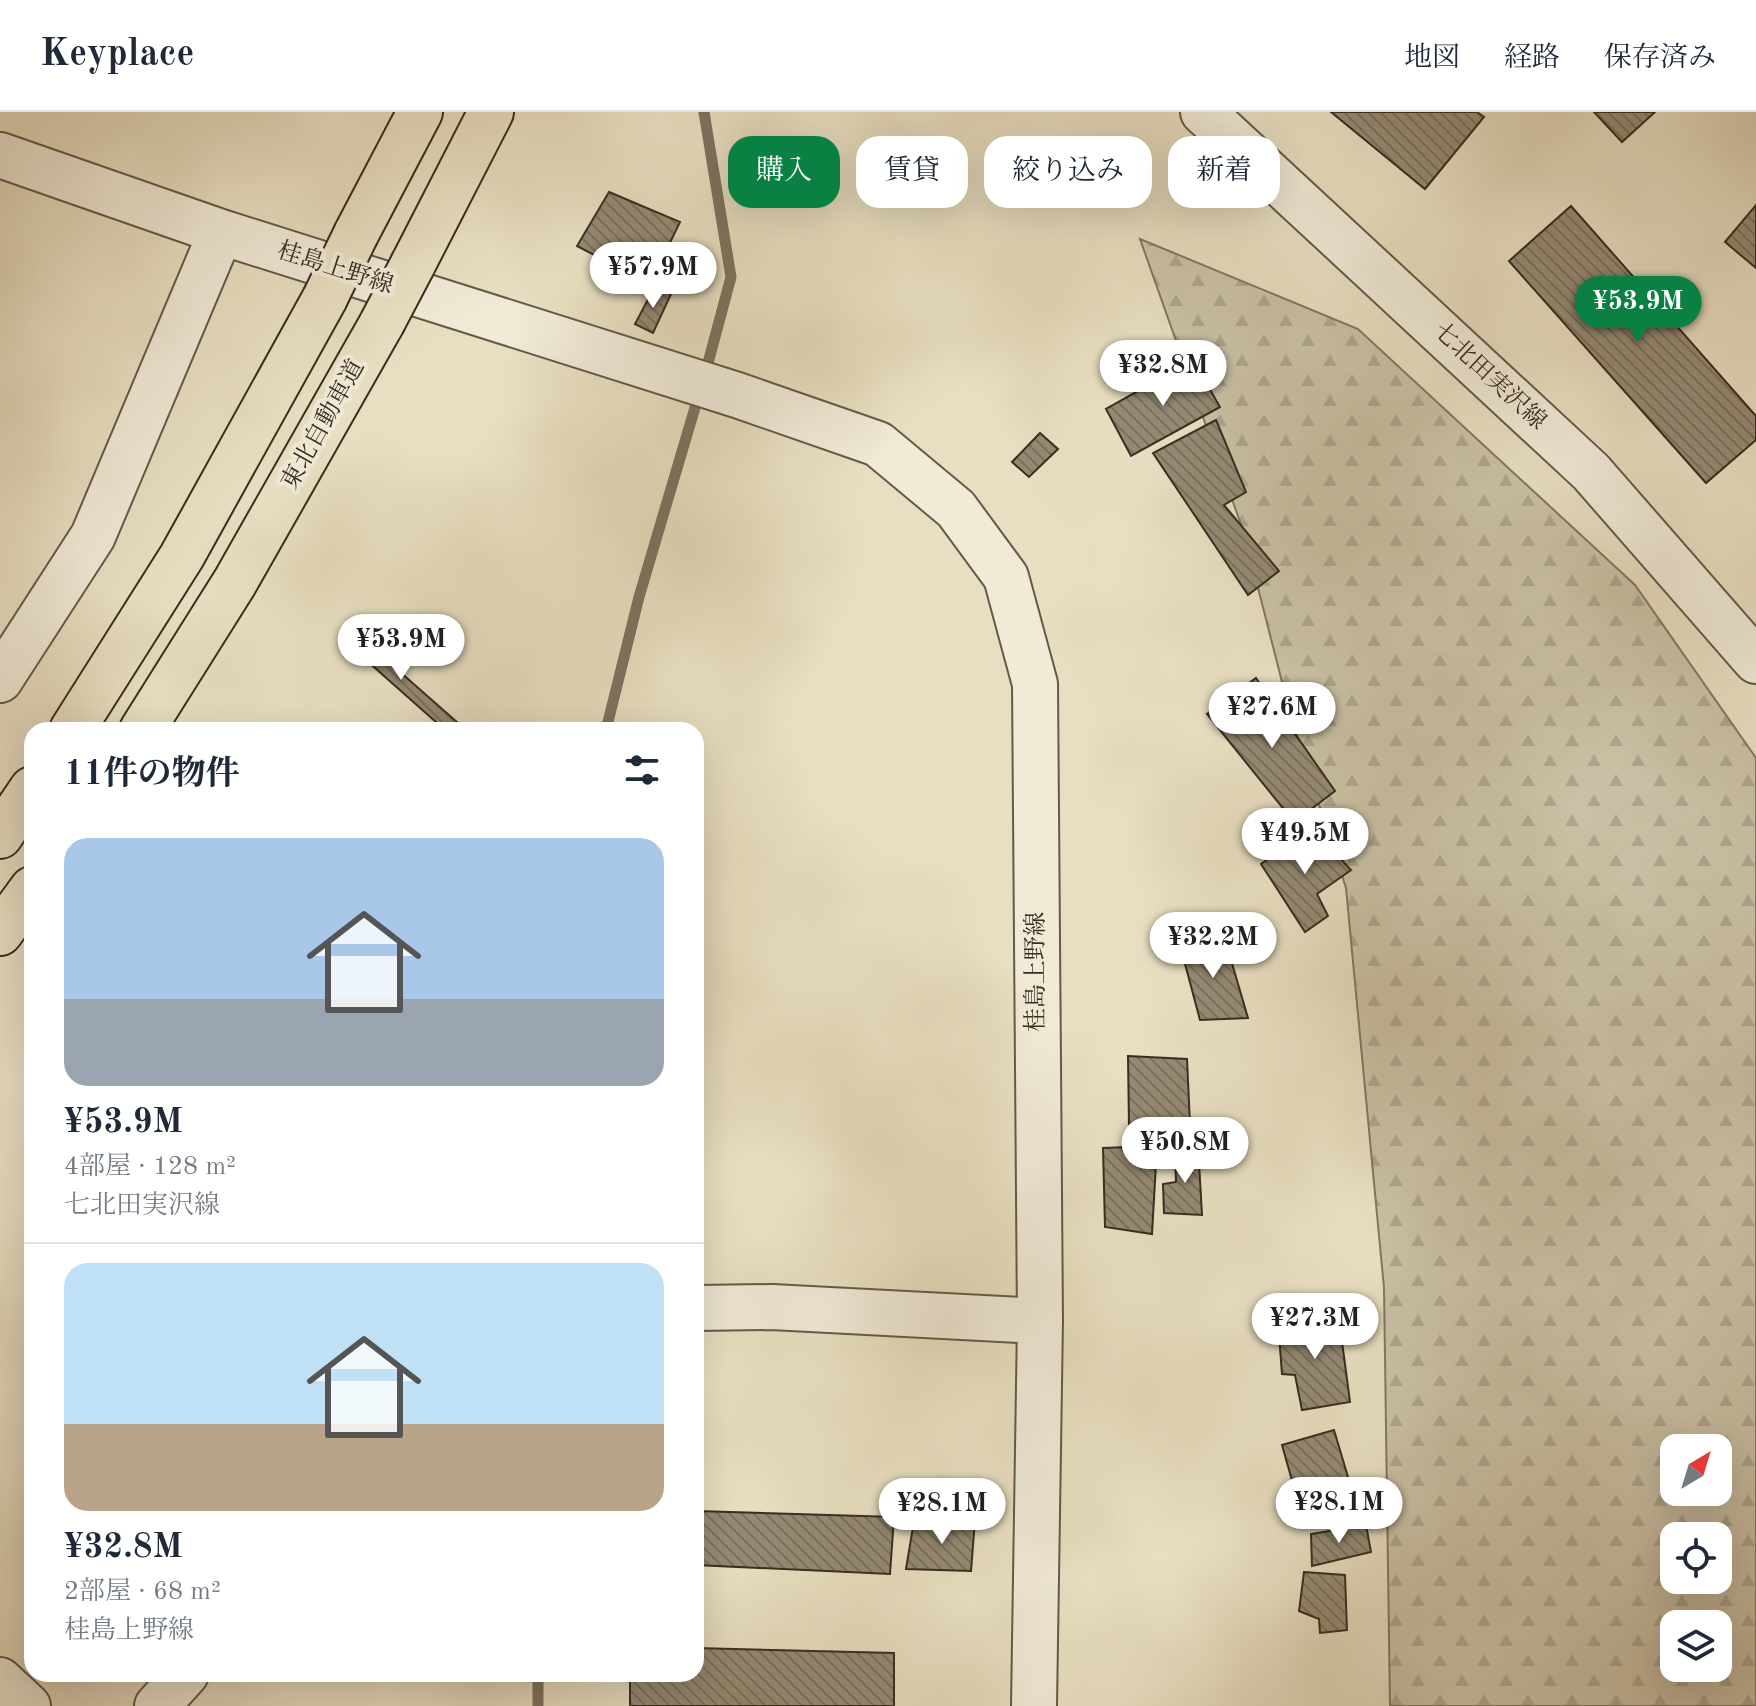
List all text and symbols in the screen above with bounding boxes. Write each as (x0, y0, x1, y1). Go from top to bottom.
text: Keyplace (40, 36, 195, 74)
text: 地図 (1404, 45, 1460, 73)
text: 経路 (1504, 45, 1560, 73)
text: 保存済み (1604, 45, 1716, 73)
chip: 購入 (728, 136, 840, 208)
chip: 賃貸 (856, 136, 968, 208)
chip: 絞り込み (984, 136, 1152, 208)
chip: 新着 (1168, 136, 1280, 208)
street label: 桂島上野線 (274, 236, 397, 299)
pin: ¥57.9M (588, 242, 718, 310)
text: ¥57.9M (608, 255, 698, 281)
pin: ¥53.9M (1573, 276, 1703, 344)
text: ¥53.9M (1593, 289, 1683, 315)
street label: 七北田実沢線 (1428, 317, 1552, 435)
pin: ¥32.8M (1098, 340, 1228, 408)
text: ¥32.8M (1118, 353, 1208, 379)
street label: 東北自動車道 (276, 355, 369, 494)
pin: ¥53.9M (336, 614, 466, 682)
text: ¥53.9M (356, 627, 446, 653)
pin: ¥27.6M (1207, 682, 1337, 750)
text: ¥27.6M (1227, 695, 1317, 721)
icon: filters (620, 748, 664, 792)
text: 11件の物件 (64, 758, 239, 792)
pin: ¥49.5M (1240, 808, 1370, 876)
text: ¥49.5M (1260, 821, 1350, 847)
icon: home (292, 890, 436, 1034)
street label: 桂島上野線 (1022, 912, 1049, 1032)
pin: ¥32.2M (1148, 912, 1278, 980)
text: ¥32.2M (1168, 925, 1258, 951)
text: ¥53.9M (64, 1106, 183, 1140)
pin: ¥50.8M (1120, 1117, 1250, 1185)
text: ¥50.8M (1140, 1130, 1230, 1156)
text: 4部屋 · 128 m² (64, 1154, 236, 1180)
text: 七北田実沢線 (64, 1193, 220, 1219)
pin: ¥27.3M (1250, 1293, 1380, 1361)
text: ¥27.3M (1270, 1306, 1360, 1332)
icon: home (292, 1315, 436, 1459)
north arrow (1660, 1434, 1732, 1506)
map controls (1660, 1434, 1732, 1682)
pin: ¥28.1M (1274, 1477, 1404, 1545)
pin: ¥28.1M (877, 1478, 1007, 1546)
text: ¥28.1M (1294, 1490, 1384, 1516)
text: ¥28.1M (897, 1491, 987, 1517)
button: locate (1660, 1522, 1732, 1594)
text: ¥32.8M (64, 1531, 183, 1565)
text: 2部屋 · 68 m² (64, 1579, 221, 1605)
button: layers (1660, 1610, 1732, 1682)
text: 桂島上野線 (64, 1618, 194, 1644)

